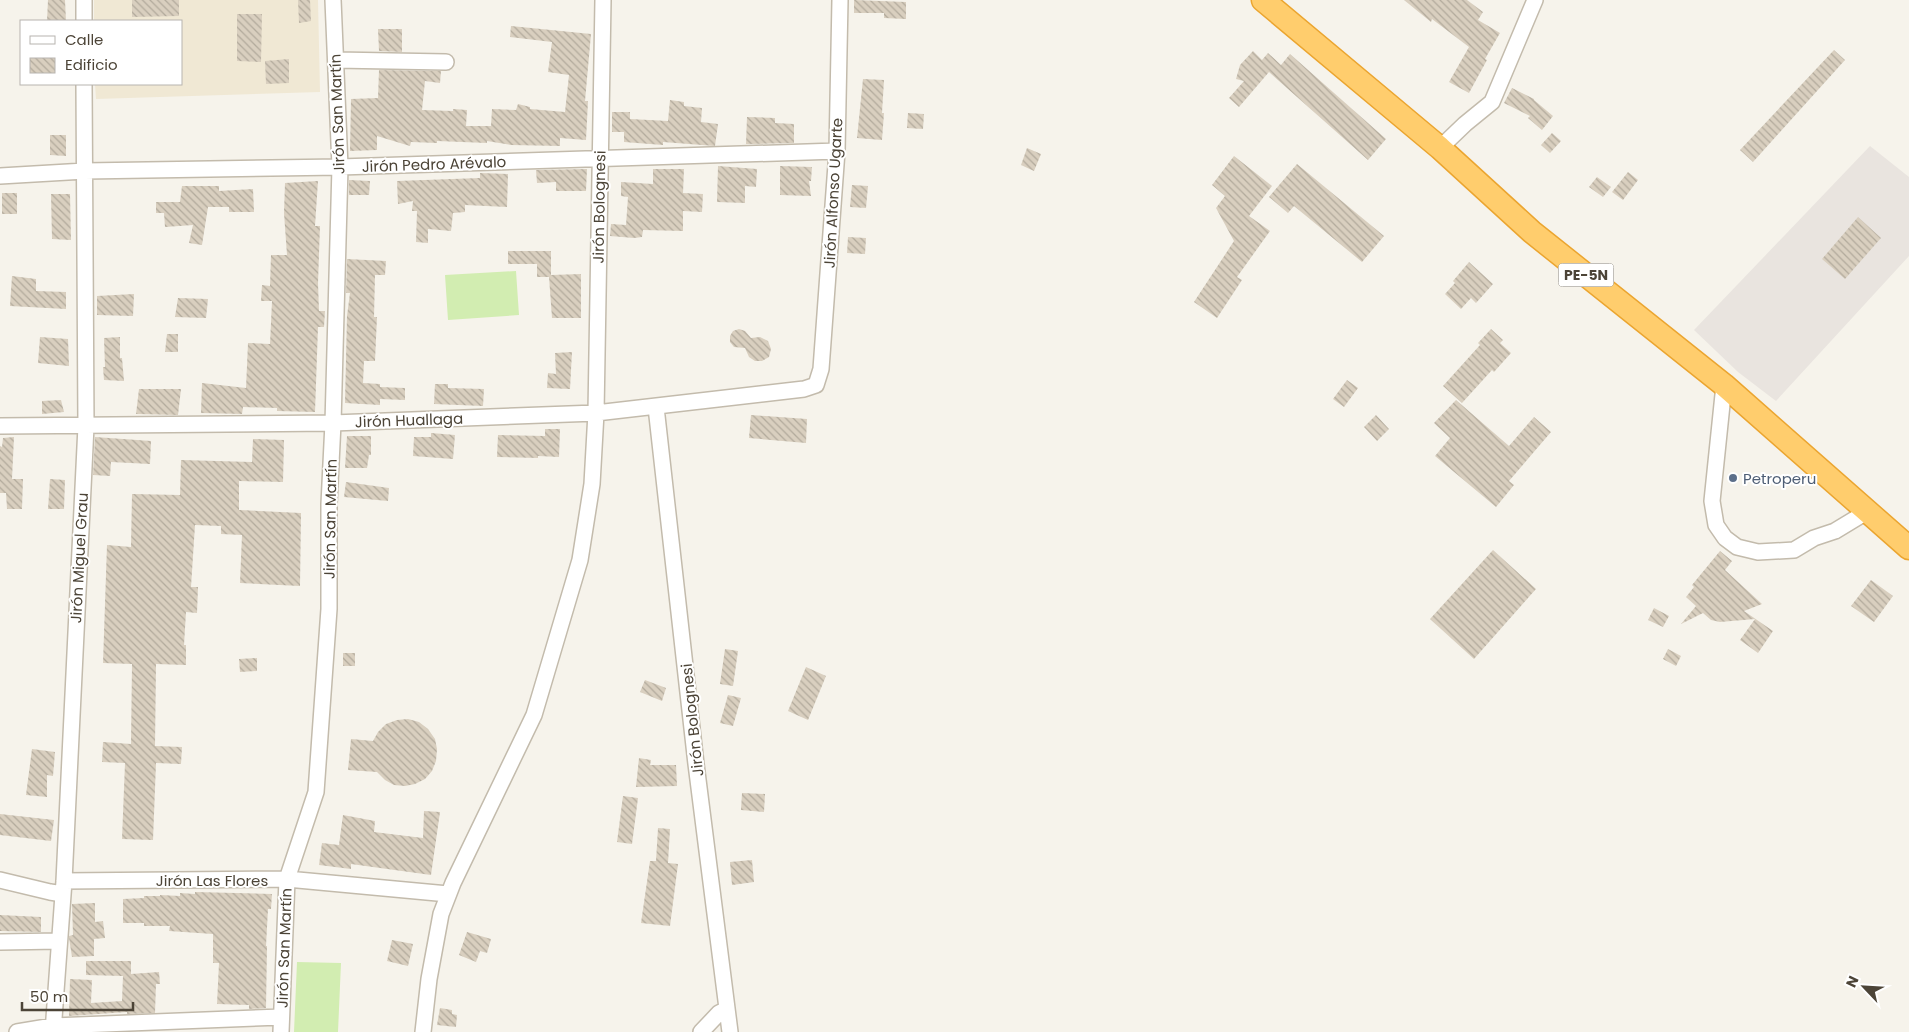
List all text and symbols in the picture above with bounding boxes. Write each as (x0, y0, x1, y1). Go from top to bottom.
legend (20, 20, 182, 85)
text: Calle (65, 29, 103, 50)
street label: Jirón San Martín (324, 53, 350, 175)
text: Edificio (65, 54, 118, 75)
street label: Jirón Alfonso Ugarte (819, 117, 847, 269)
street label: Jirón Bolognesi (588, 150, 610, 264)
street label: Jirón Pedro Arévalo (361, 151, 507, 177)
road number: PE-5N (1558, 264, 1614, 286)
street label: Jirón Huallaga (354, 408, 464, 432)
street label: Jirón San Martín (318, 459, 342, 579)
place label: Petroperu (1743, 468, 1816, 489)
marker: Petroperu (1727, 472, 1739, 484)
street label: Jirón Miguel Grau (65, 492, 93, 624)
street label: Jirón Bolognesi (676, 663, 708, 777)
street label: Jirón Las Flores (156, 870, 268, 891)
street label: Jirón San Martín (271, 887, 297, 1009)
north arrow (1839, 962, 1889, 1012)
text: N (1841, 973, 1864, 991)
scale bar (22, 980, 134, 1012)
text: 50 m (30, 986, 68, 1007)

